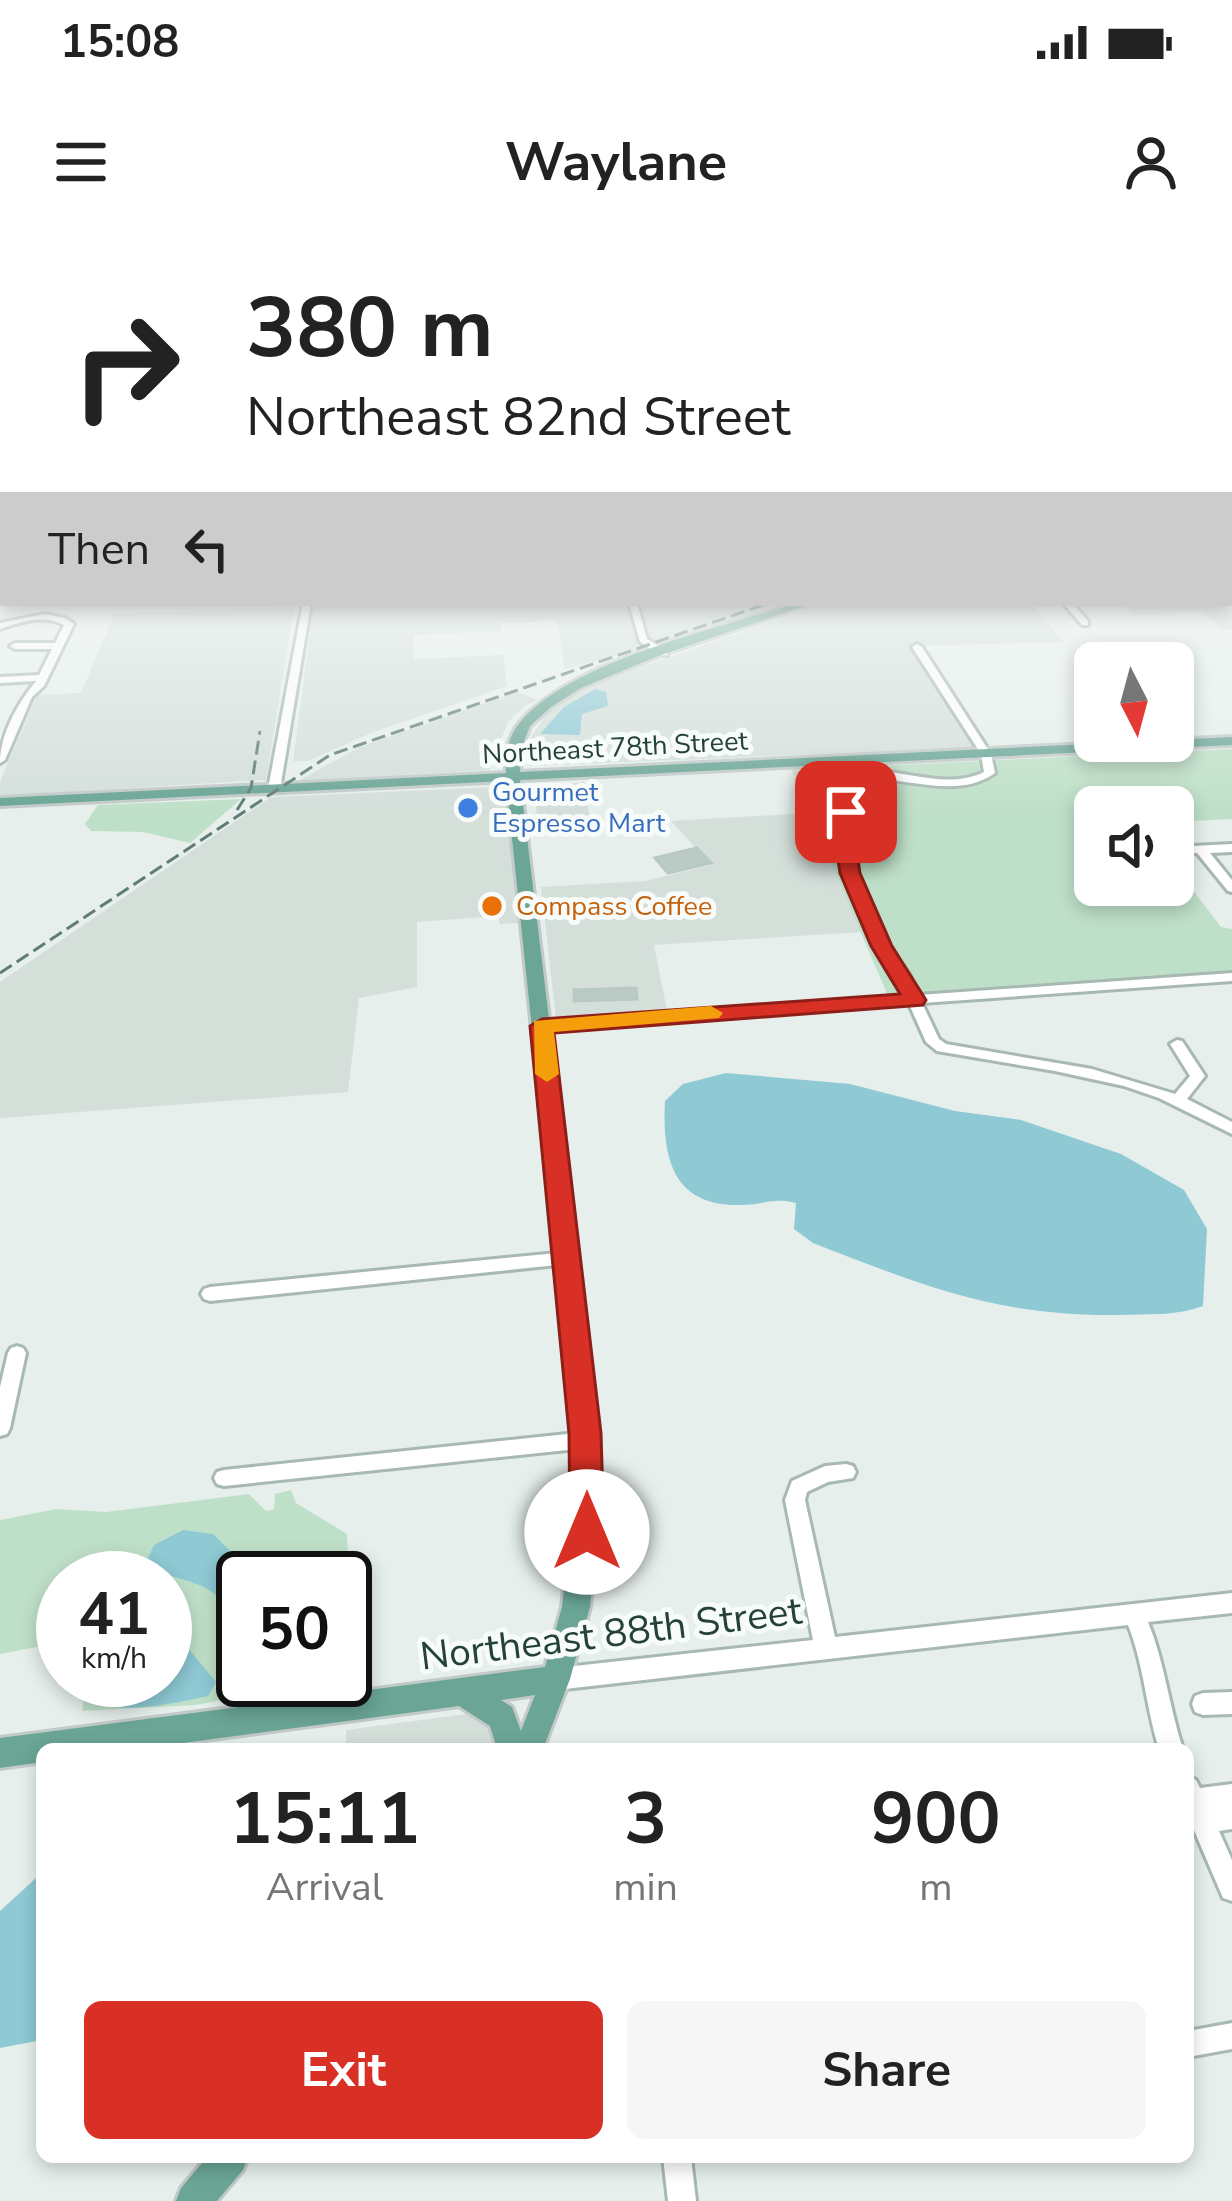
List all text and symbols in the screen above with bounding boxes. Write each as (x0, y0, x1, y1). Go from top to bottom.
text: 15:08 (60, 12, 179, 73)
text: Waylane (505, 125, 727, 199)
icon: menu (48, 129, 114, 195)
icon: person (1118, 129, 1184, 195)
text: 380 m (246, 271, 494, 386)
icon: right (48, 288, 204, 444)
text: Northeast 82nd Street (246, 380, 790, 454)
icon: left (174, 516, 240, 582)
text: Then (48, 519, 150, 580)
north arrow (1074, 642, 1194, 762)
map controls (1074, 642, 1194, 906)
street label: Northeast 78th Street (481, 723, 749, 773)
pin (795, 761, 897, 863)
place label: Gourmet Espresso Mart (492, 774, 666, 842)
icon: arrive (813, 779, 879, 845)
button: sound (1074, 786, 1194, 906)
marker: Gourmet Espresso Mart (455, 795, 481, 821)
place label: Compass Coffee (516, 888, 712, 925)
marker: Compass Coffee (479, 893, 505, 919)
position arrow (524, 1469, 650, 1595)
speed limit sign: 50 (216, 1551, 372, 1707)
text: 41 (78, 1573, 150, 1655)
street label: Northeast 88th Street (417, 1584, 805, 1684)
text: km/h (81, 1638, 147, 1679)
text: 15:11 (229, 1770, 420, 1868)
text: 3 (624, 1770, 667, 1868)
text: 900 (871, 1770, 1001, 1868)
text: Arrival (266, 1861, 383, 1914)
text: min (613, 1861, 678, 1914)
text: m (919, 1861, 953, 1914)
button: Exit (84, 2001, 603, 2139)
button: Share (627, 2001, 1146, 2139)

